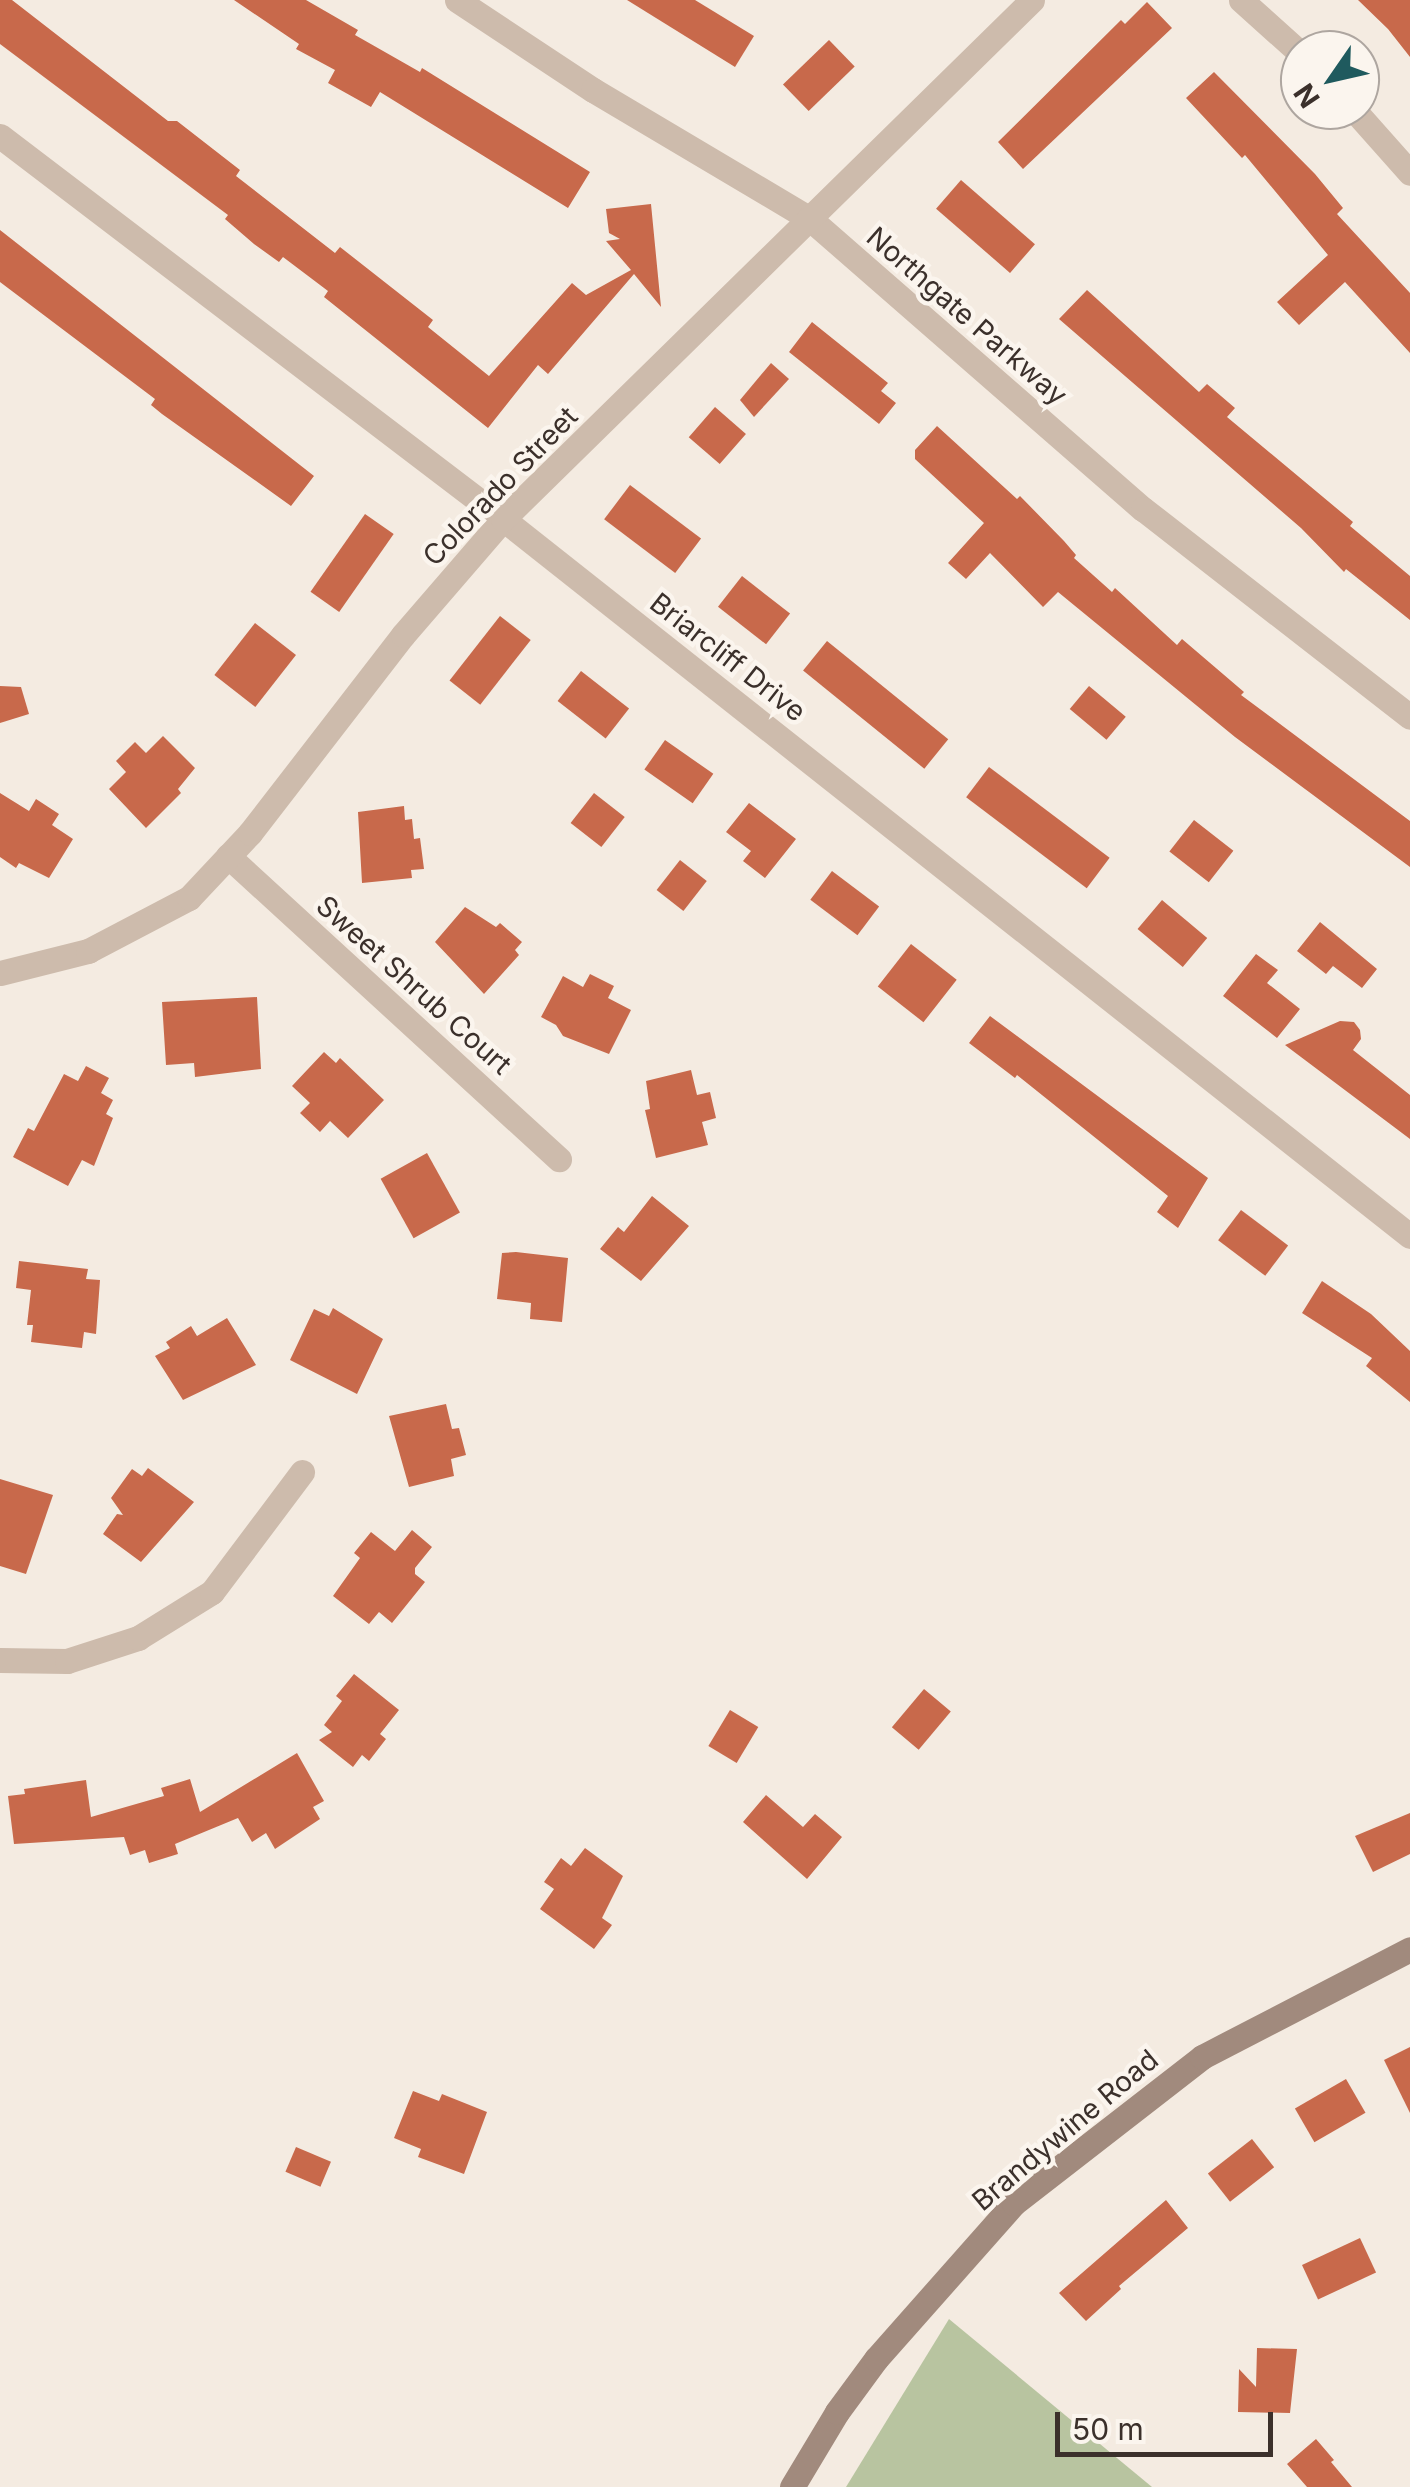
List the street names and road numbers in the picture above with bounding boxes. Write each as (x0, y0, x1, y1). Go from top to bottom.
street label: Northgate Parkway (860, 220, 1074, 412)
street label: Colorado Street (416, 400, 584, 572)
street label: Briarcliff Drive (643, 586, 813, 728)
street label: Sweet Shrub Court (310, 889, 518, 1081)
street label: Brandywine Road (965, 2043, 1165, 2217)

